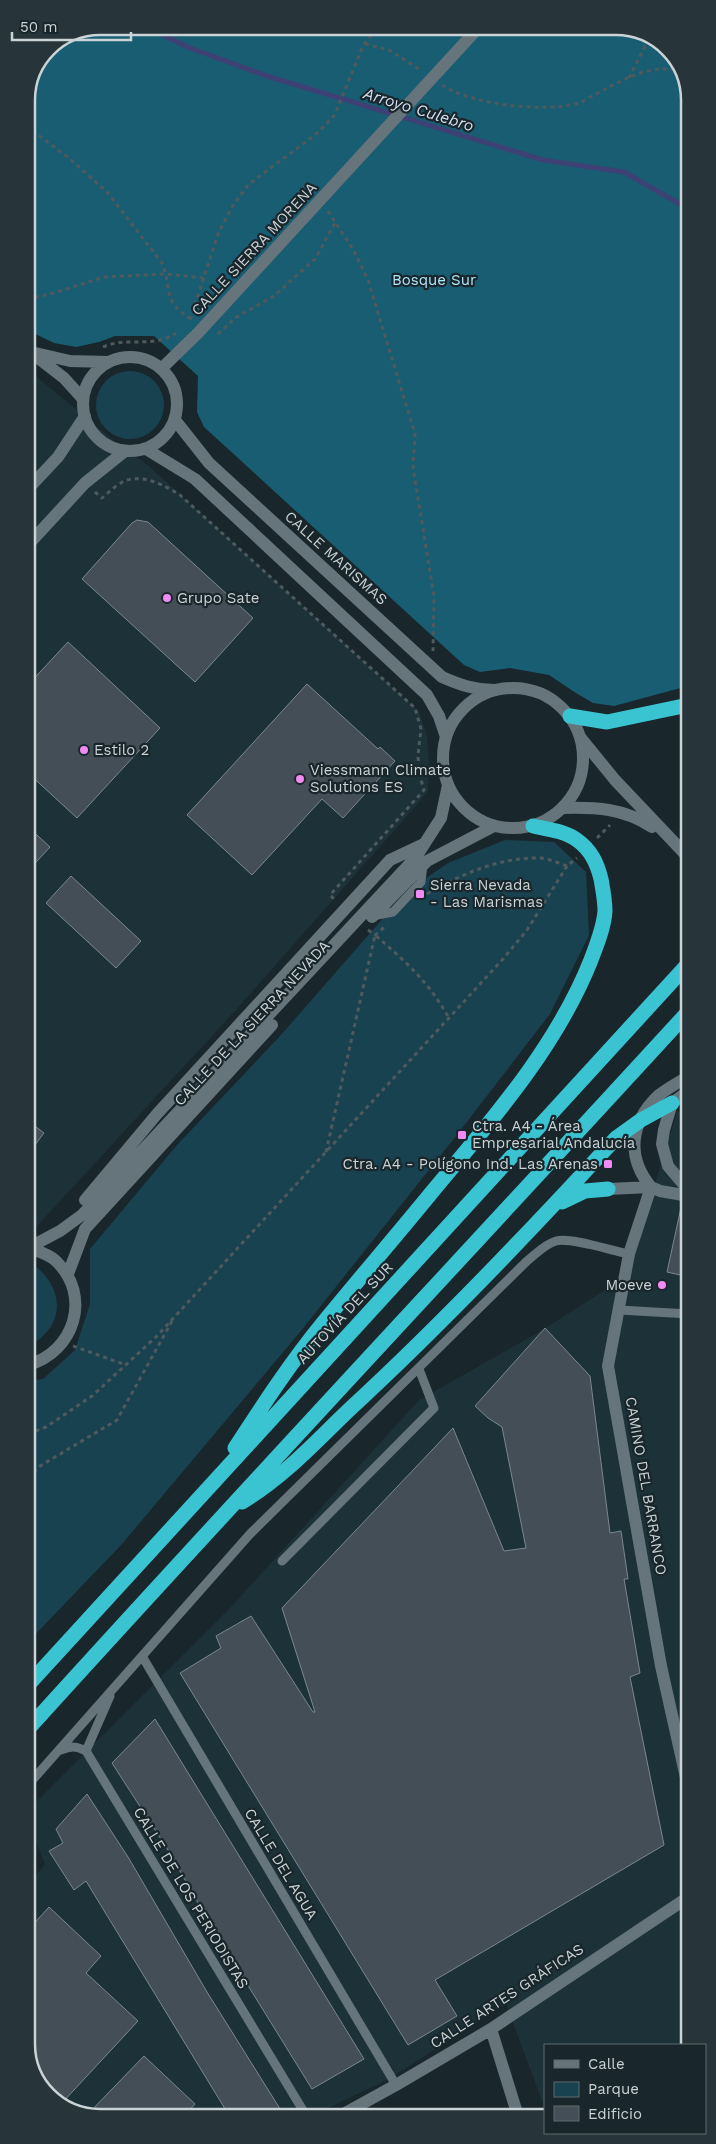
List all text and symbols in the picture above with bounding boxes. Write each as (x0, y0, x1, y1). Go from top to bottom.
scale bar (12, 10, 131, 42)
text: 50 m (20, 18, 57, 36)
water label: Arroyo Culebro (360, 83, 476, 135)
street label: CALLE SIERRA MORENA (188, 179, 320, 319)
park label: Bosque Sur (392, 271, 476, 289)
street label: CALLE MARISMAS (281, 507, 391, 609)
place label: Grupo Sate (177, 589, 259, 607)
marker: Grupo Sate (161, 592, 173, 604)
place label: Estilo 2 (94, 741, 149, 759)
marker: Estilo 2 (78, 744, 90, 756)
place label: Viessmann Climate Solutions ES (310, 761, 451, 796)
marker: Viessmann Climate Solutions ES (294, 773, 306, 785)
place label: Sierra Nevada - Las Marismas (430, 876, 543, 911)
marker: Sierra Nevada - Las Marismas (414, 888, 426, 900)
street label: CALLE DE LA SIERRA NEVADA (171, 937, 333, 1109)
place label: Ctra. A4 - Área Empresarial Andalucía (472, 1117, 636, 1152)
marker: Ctra. A4 - Área Empresarial Andalucía (456, 1129, 468, 1141)
place label: Ctra. A4 - Polígono Ind. Las Arenas (342, 1155, 598, 1173)
marker: Ctra. A4 - Polígono Ind. Las Arenas (602, 1158, 614, 1170)
street label: AUTOVÍA DEL SUR (293, 1258, 397, 1368)
place label: Moeve (605, 1276, 652, 1294)
marker: Moeve (656, 1279, 668, 1291)
street label: CAMINO DEL BARRANCO (621, 1395, 671, 1577)
street label: CALLE DE LOS PERIODISTAS (130, 1804, 252, 1992)
street label: CALLE DEL AGUA (241, 1805, 321, 1923)
street label: CALLE ARTES GRÁFICAS (427, 1940, 587, 2052)
legend (544, 2044, 706, 2134)
text: Calle (588, 2055, 625, 2073)
text: Parque (588, 2080, 639, 2098)
text: Edificio (588, 2105, 642, 2123)

